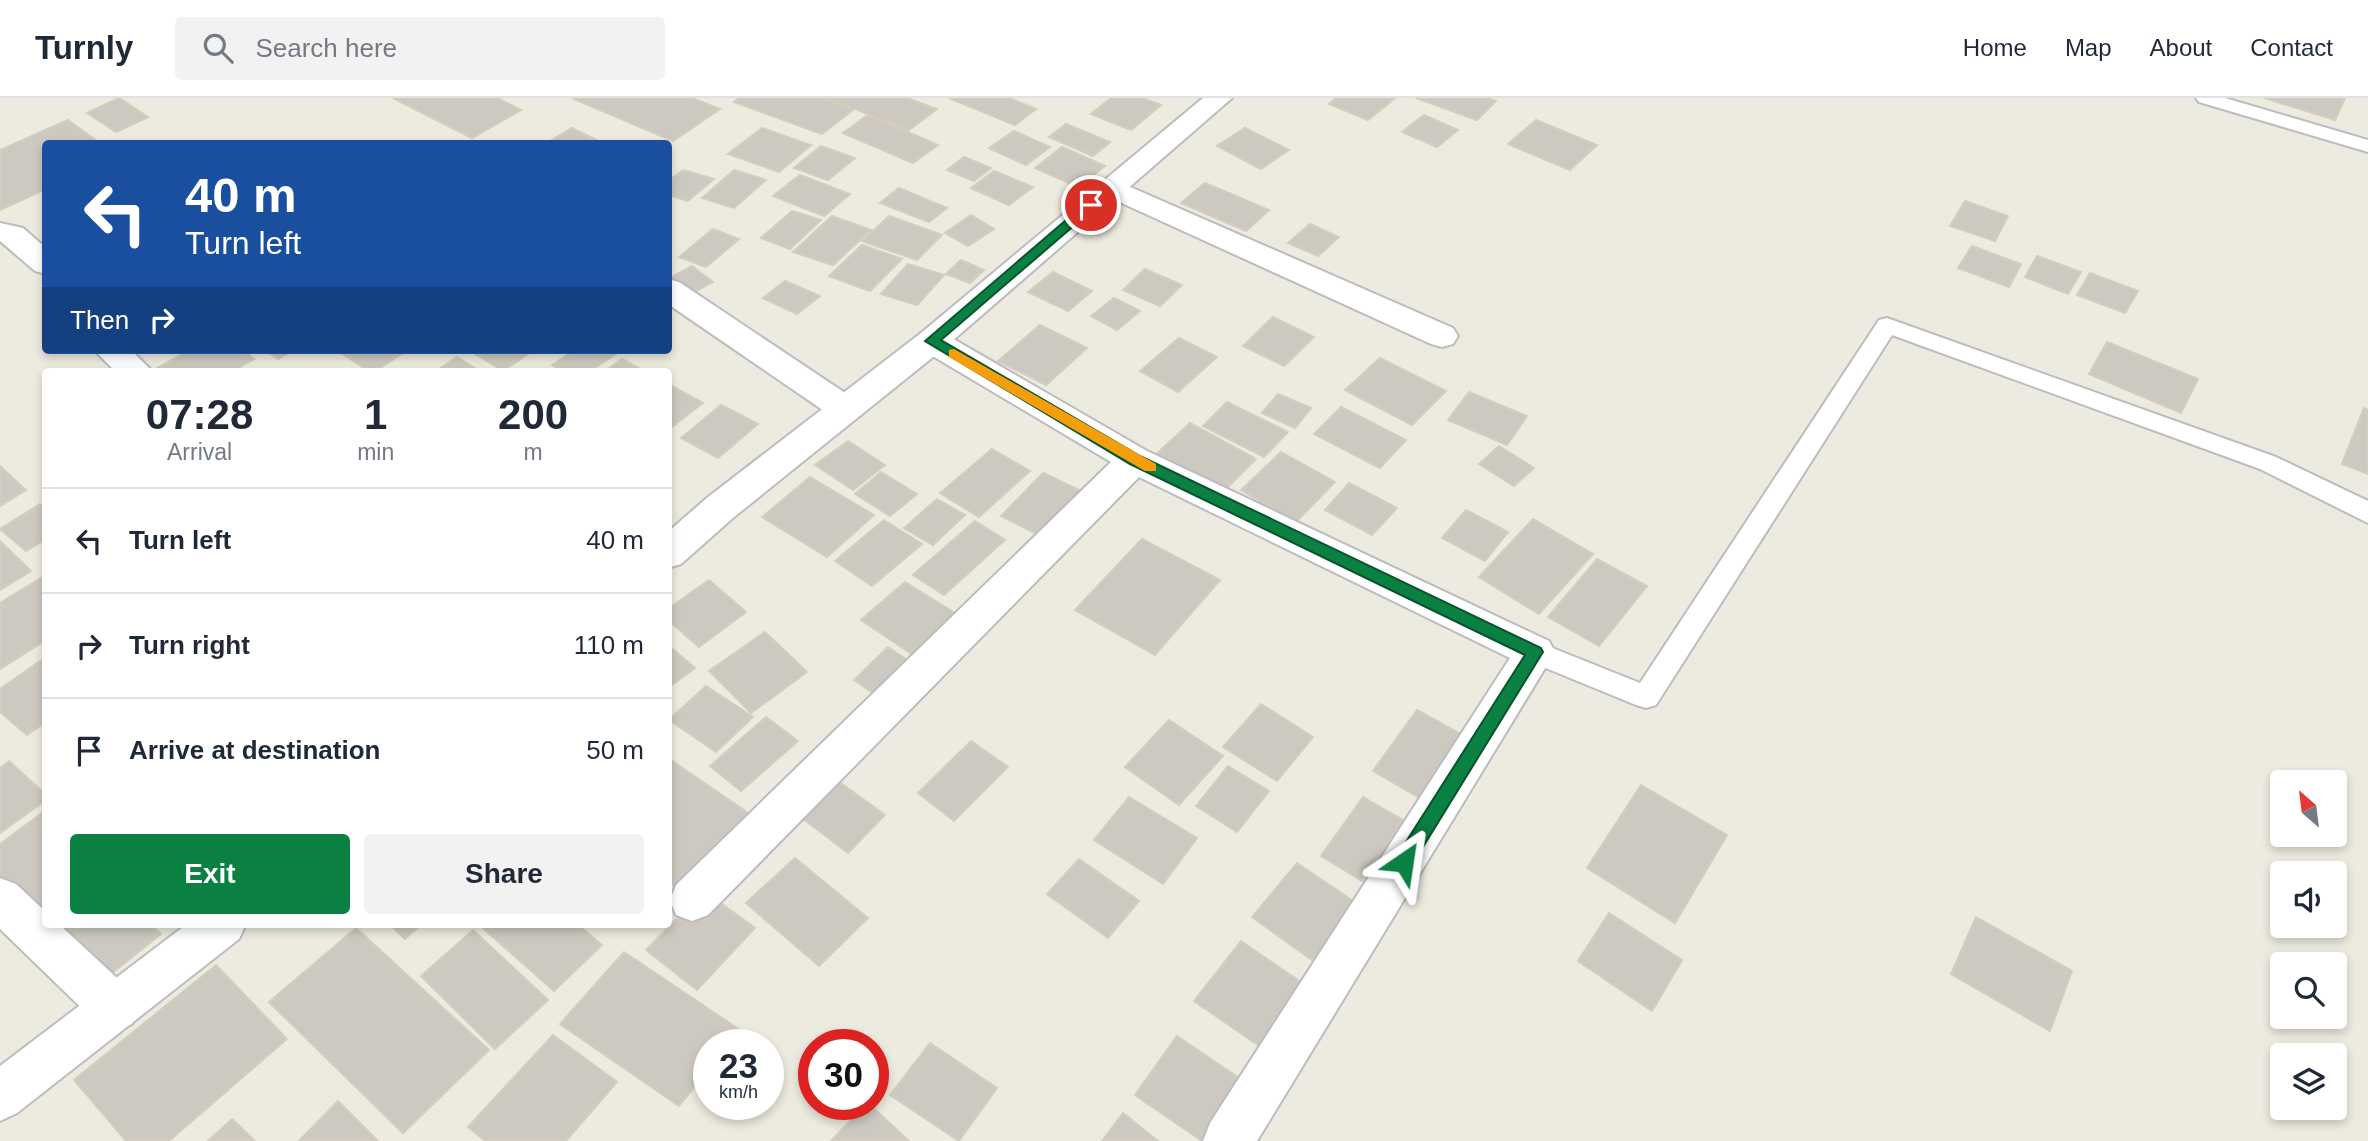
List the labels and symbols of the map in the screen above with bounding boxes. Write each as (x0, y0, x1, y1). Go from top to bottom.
pin (1061, 175, 1121, 235)
north arrow (2270, 770, 2347, 847)
position arrow (1367, 825, 1441, 899)
speed limit sign: 30 (798, 1029, 889, 1120)

